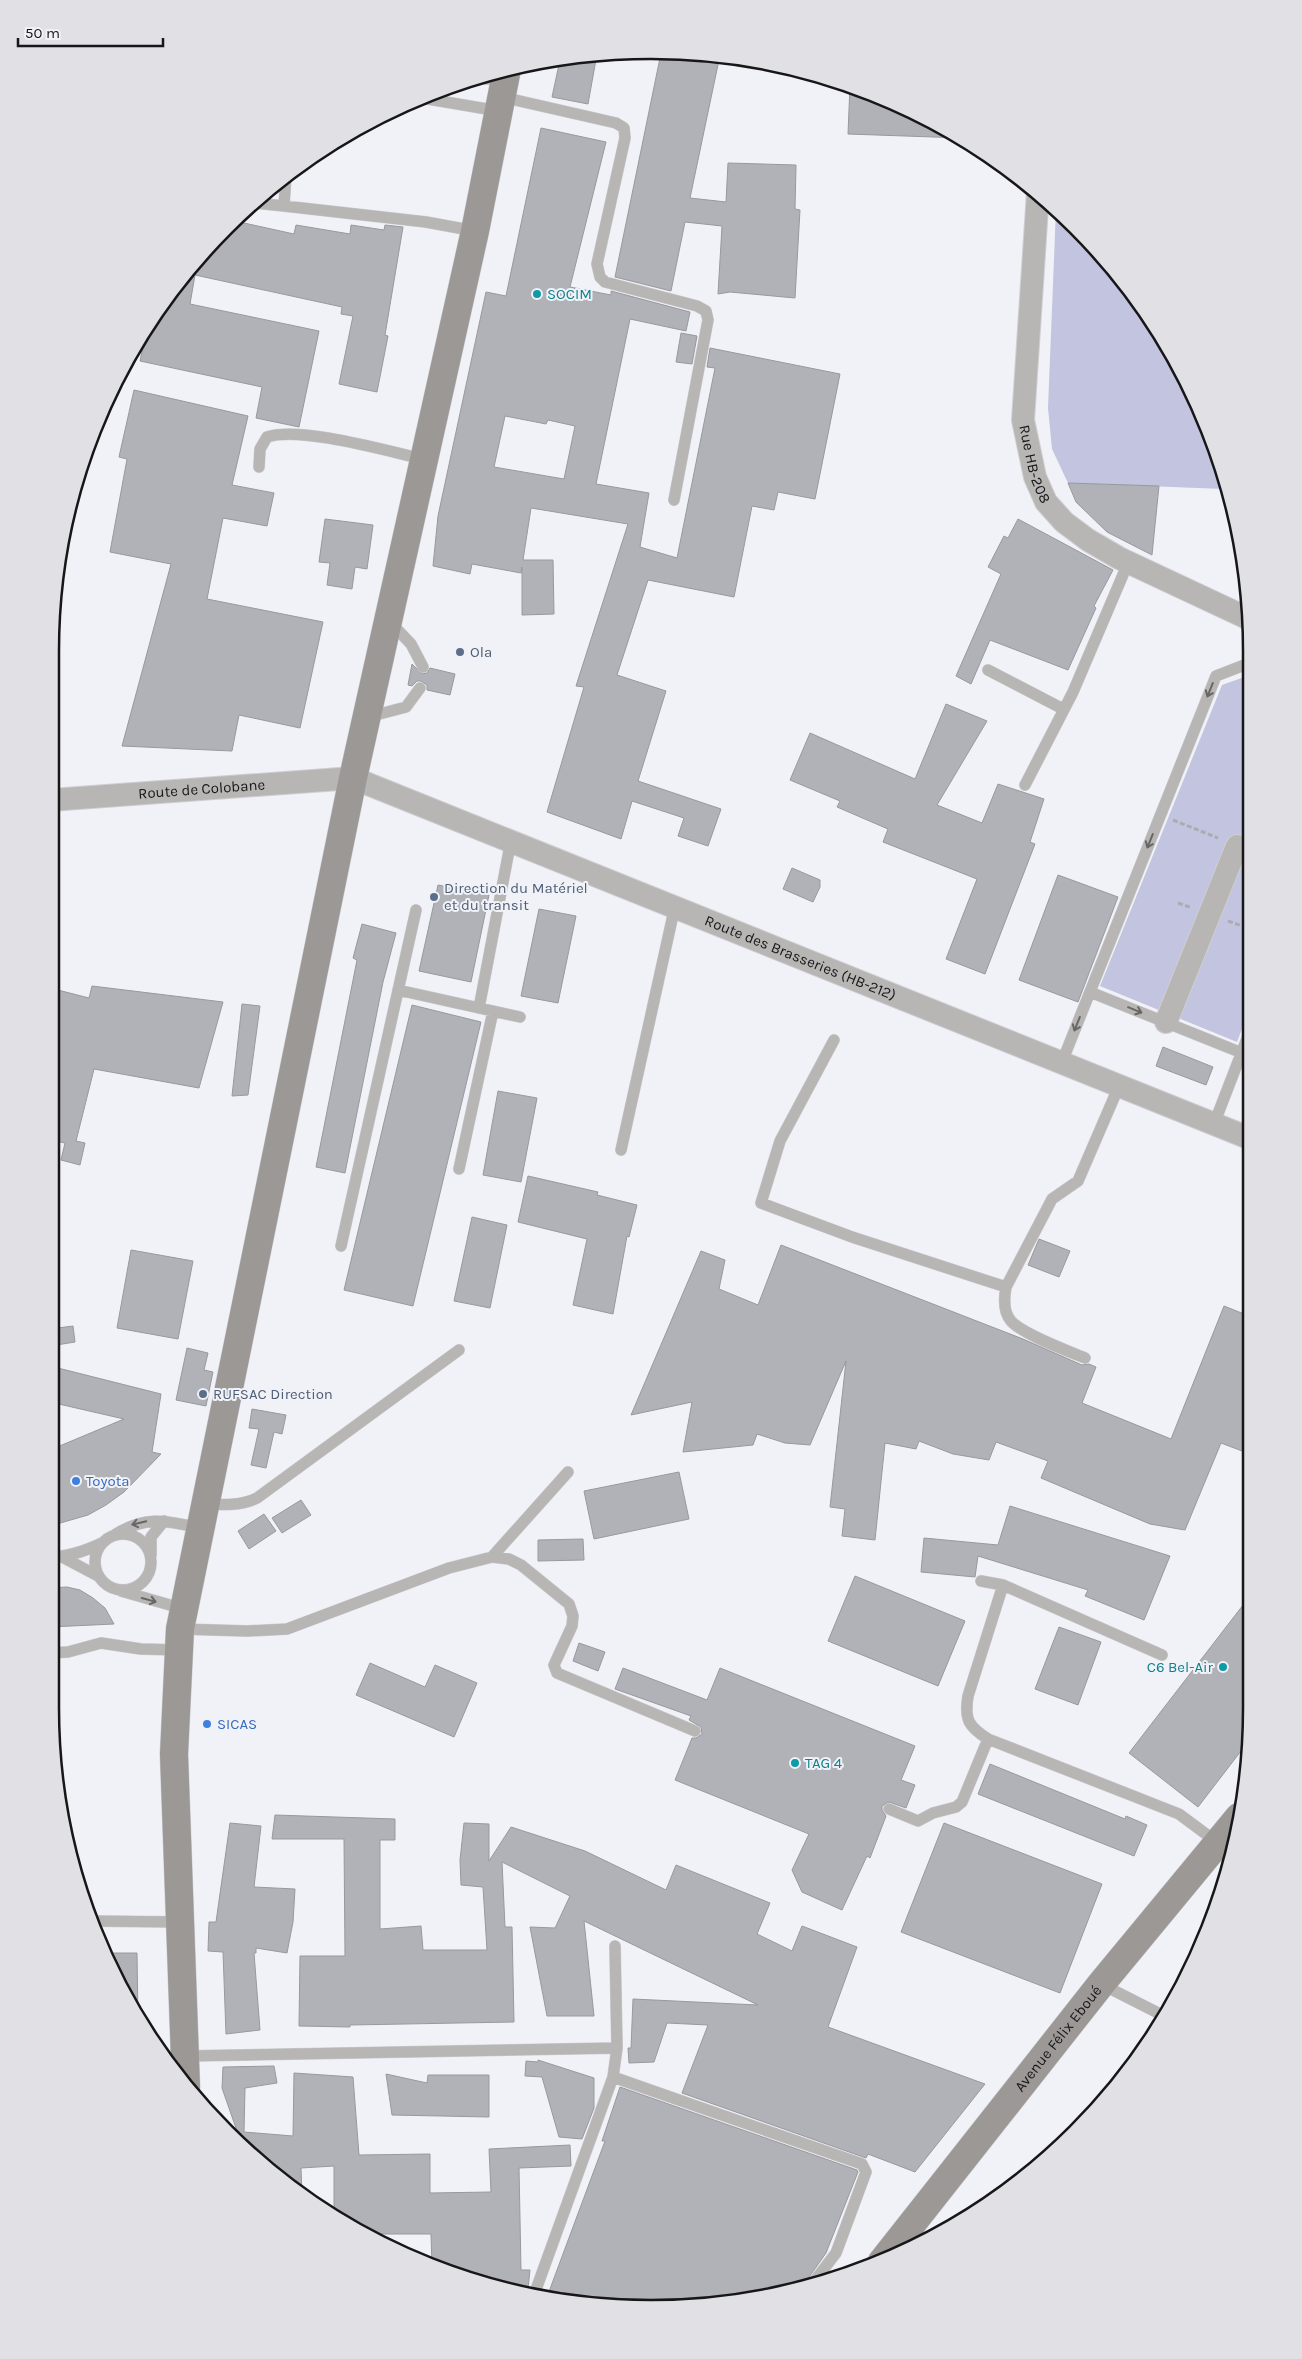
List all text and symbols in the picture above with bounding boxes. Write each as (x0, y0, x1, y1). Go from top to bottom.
scale bar (18, 15, 162, 47)
text: 50 m (25, 24, 60, 42)
place label: SOCIM (547, 285, 592, 303)
marker: SOCIM (531, 288, 543, 300)
street label: Rue HB-208 (1015, 423, 1054, 506)
place label: Ola (470, 643, 492, 661)
marker: Ola (454, 646, 466, 658)
one-way arrow (1205, 682, 1214, 697)
street label: Route de Colobane (137, 775, 266, 803)
one-way arrow (1145, 833, 1154, 848)
place label: Direction du Matériel et du transit (444, 879, 588, 914)
marker: Direction du Matériel et du transit (428, 891, 440, 903)
street label: Route des Brasseries (HB-212) (702, 911, 899, 1004)
one-way arrow (1127, 1006, 1142, 1015)
one-way arrow (1071, 1017, 1080, 1032)
place label: RUFSAC Direction (213, 1385, 333, 1403)
marker: RUFSAC Direction (197, 1388, 209, 1400)
place label: Toyota (86, 1472, 130, 1490)
marker: Toyota (70, 1475, 82, 1487)
one-way arrow (131, 1519, 147, 1528)
one-way arrow (141, 1595, 157, 1605)
place label: C6 Bel-Air (1147, 1658, 1214, 1676)
marker: C6 Bel-Air (1217, 1661, 1229, 1673)
place label: SICAS (217, 1715, 257, 1733)
marker: SICAS (201, 1718, 213, 1730)
place label: TAG 4 (805, 1754, 843, 1772)
marker: TAG 4 (789, 1757, 801, 1769)
street label: Avenue Félix Eboué (1011, 1982, 1106, 2095)

